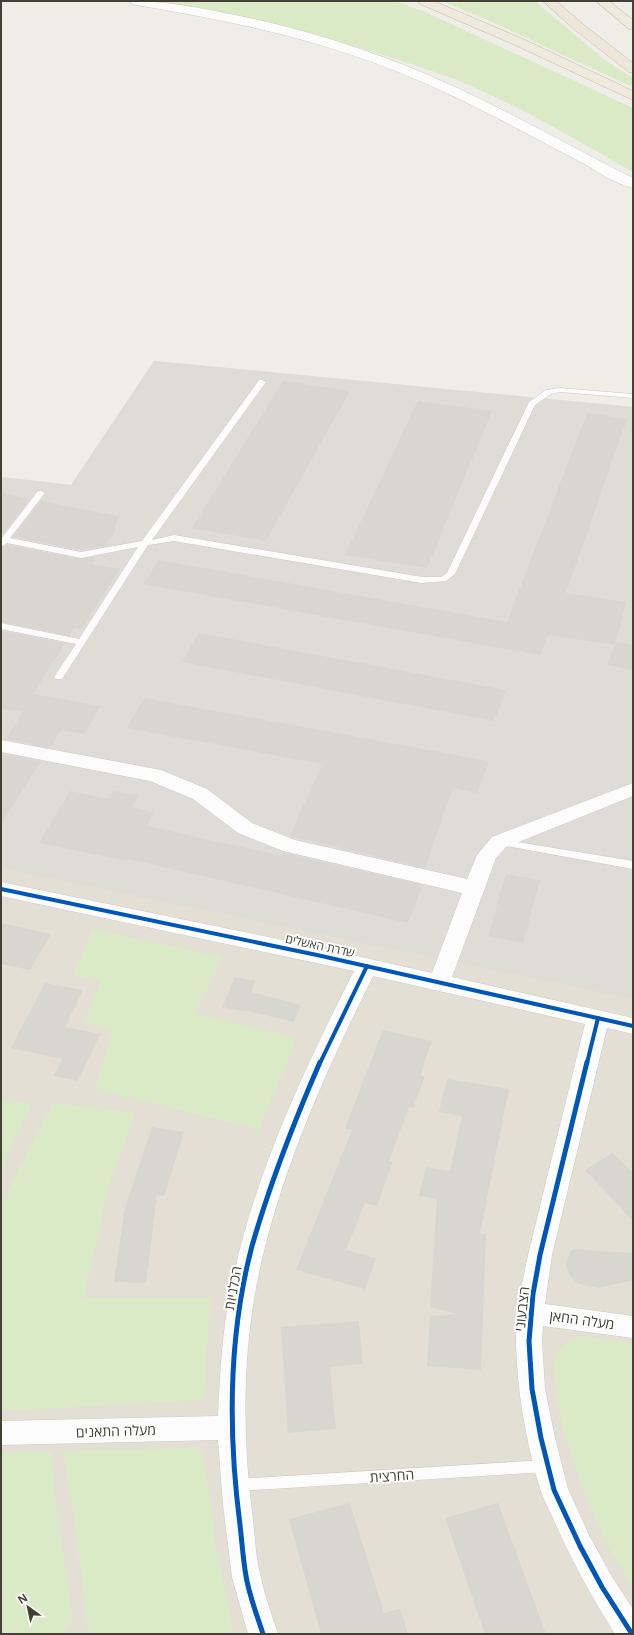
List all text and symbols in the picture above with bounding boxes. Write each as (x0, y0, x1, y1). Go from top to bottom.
street label: שדרת האשלים (284, 930, 357, 961)
street label: הכלניות (219, 1265, 246, 1311)
street label: הצבעוני (510, 1286, 533, 1332)
street label: מעלה החאן (548, 1306, 616, 1333)
street label: מעלה התאנים (76, 1420, 156, 1441)
street label: החרצית (369, 1464, 415, 1487)
north arrow (8, 1587, 48, 1627)
text: N (14, 1589, 30, 1607)

